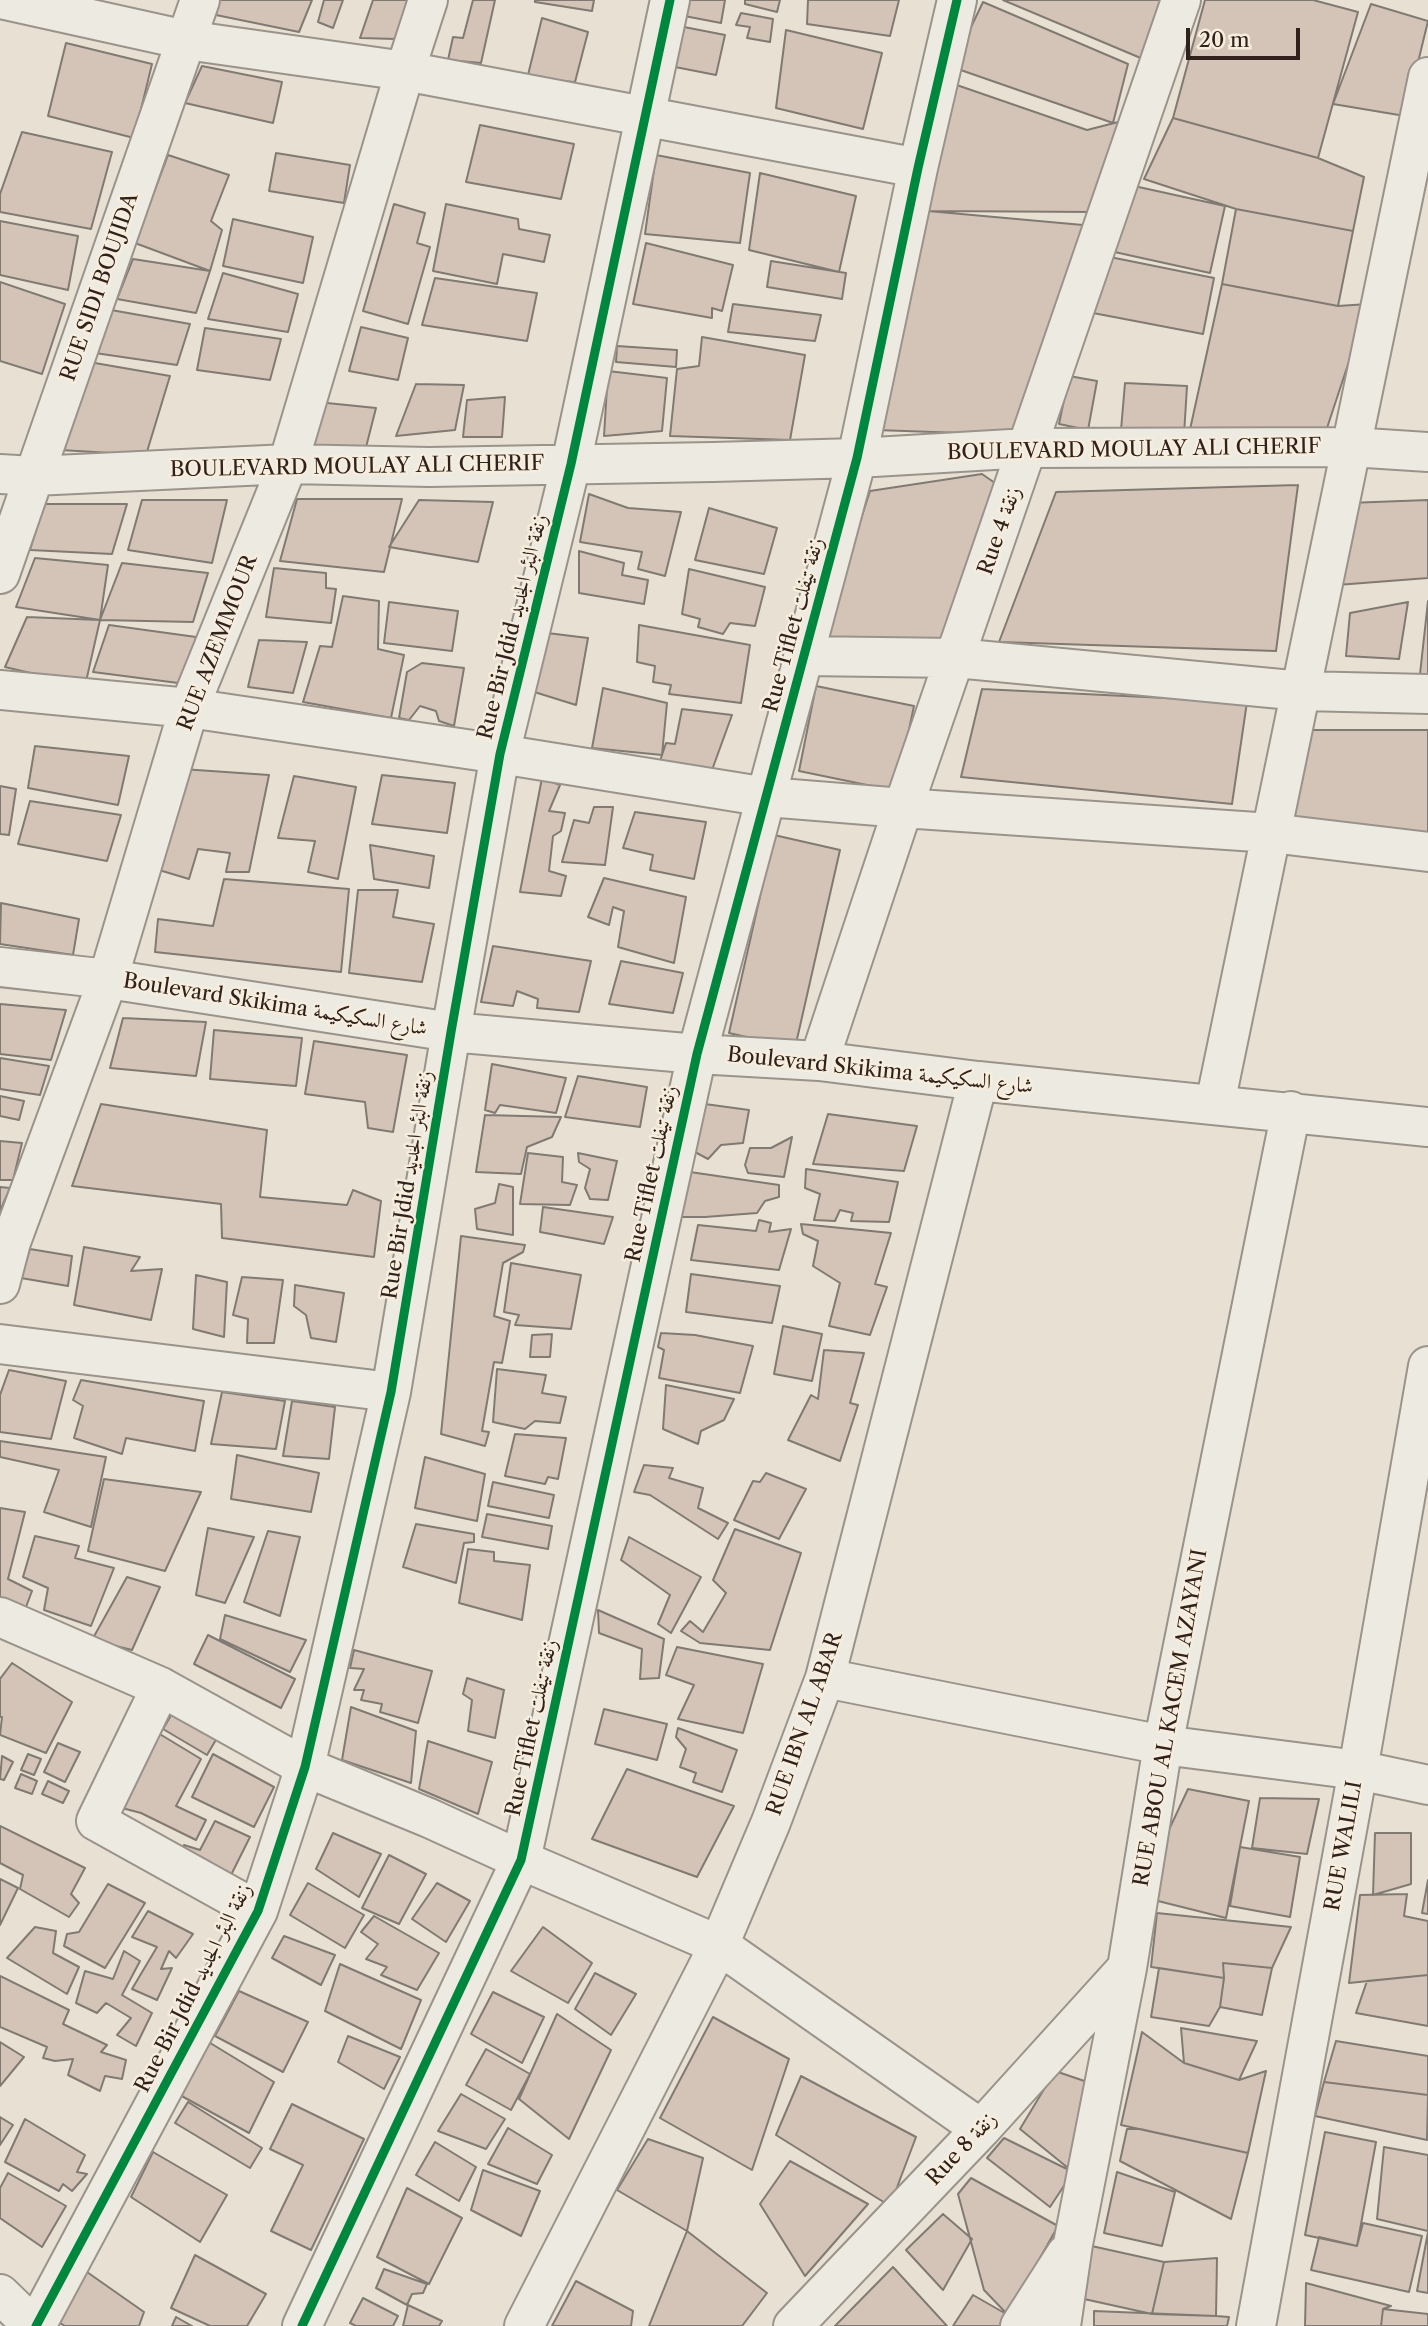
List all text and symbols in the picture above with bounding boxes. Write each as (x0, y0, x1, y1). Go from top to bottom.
scale bar (1190, 14, 1304, 58)
text: 20 m (1199, 27, 1250, 52)
street label: RUE SIDI BOUJIDA (56, 189, 144, 385)
street label: BOULEVARD MOULAY ALI CHERIF (947, 434, 1321, 466)
street label: BOULEVARD MOULAY ALI CHERIF (170, 451, 544, 483)
street label: Rue 4 زنقة (973, 484, 1027, 578)
street label: Rue Bir Jdid زنقة البئر الجديد (473, 512, 553, 742)
street label: Rue Tiflet زنقة تيفلت (759, 535, 829, 715)
street label: RUE AZEMMOUR (173, 551, 263, 735)
street label: Boulevard Skikima شارع السكيكيمة (121, 968, 429, 1042)
street label: Boulevard Skikima شارع السكيكيمة (726, 1042, 1034, 1100)
street label: Rue Bir Jdid زنقة البئر الجديد (377, 1069, 439, 1301)
street label: Rue Tiflet زنقة تيفلت (621, 1083, 683, 1265)
street label: RUE ABOU AL KACEM AZAYANI (1129, 1547, 1213, 1889)
street label: RUE IBN AL ABAR (762, 1629, 848, 1819)
street label: Rue Tiflet زنقة تيفلت (501, 1637, 563, 1819)
street label: RUE WALILI (1320, 1779, 1368, 1913)
street label: Rue Bir Jdid زنقة البئر الجديد (130, 1879, 258, 2097)
street label: Rue 8 زنقة (921, 2107, 1003, 2191)

